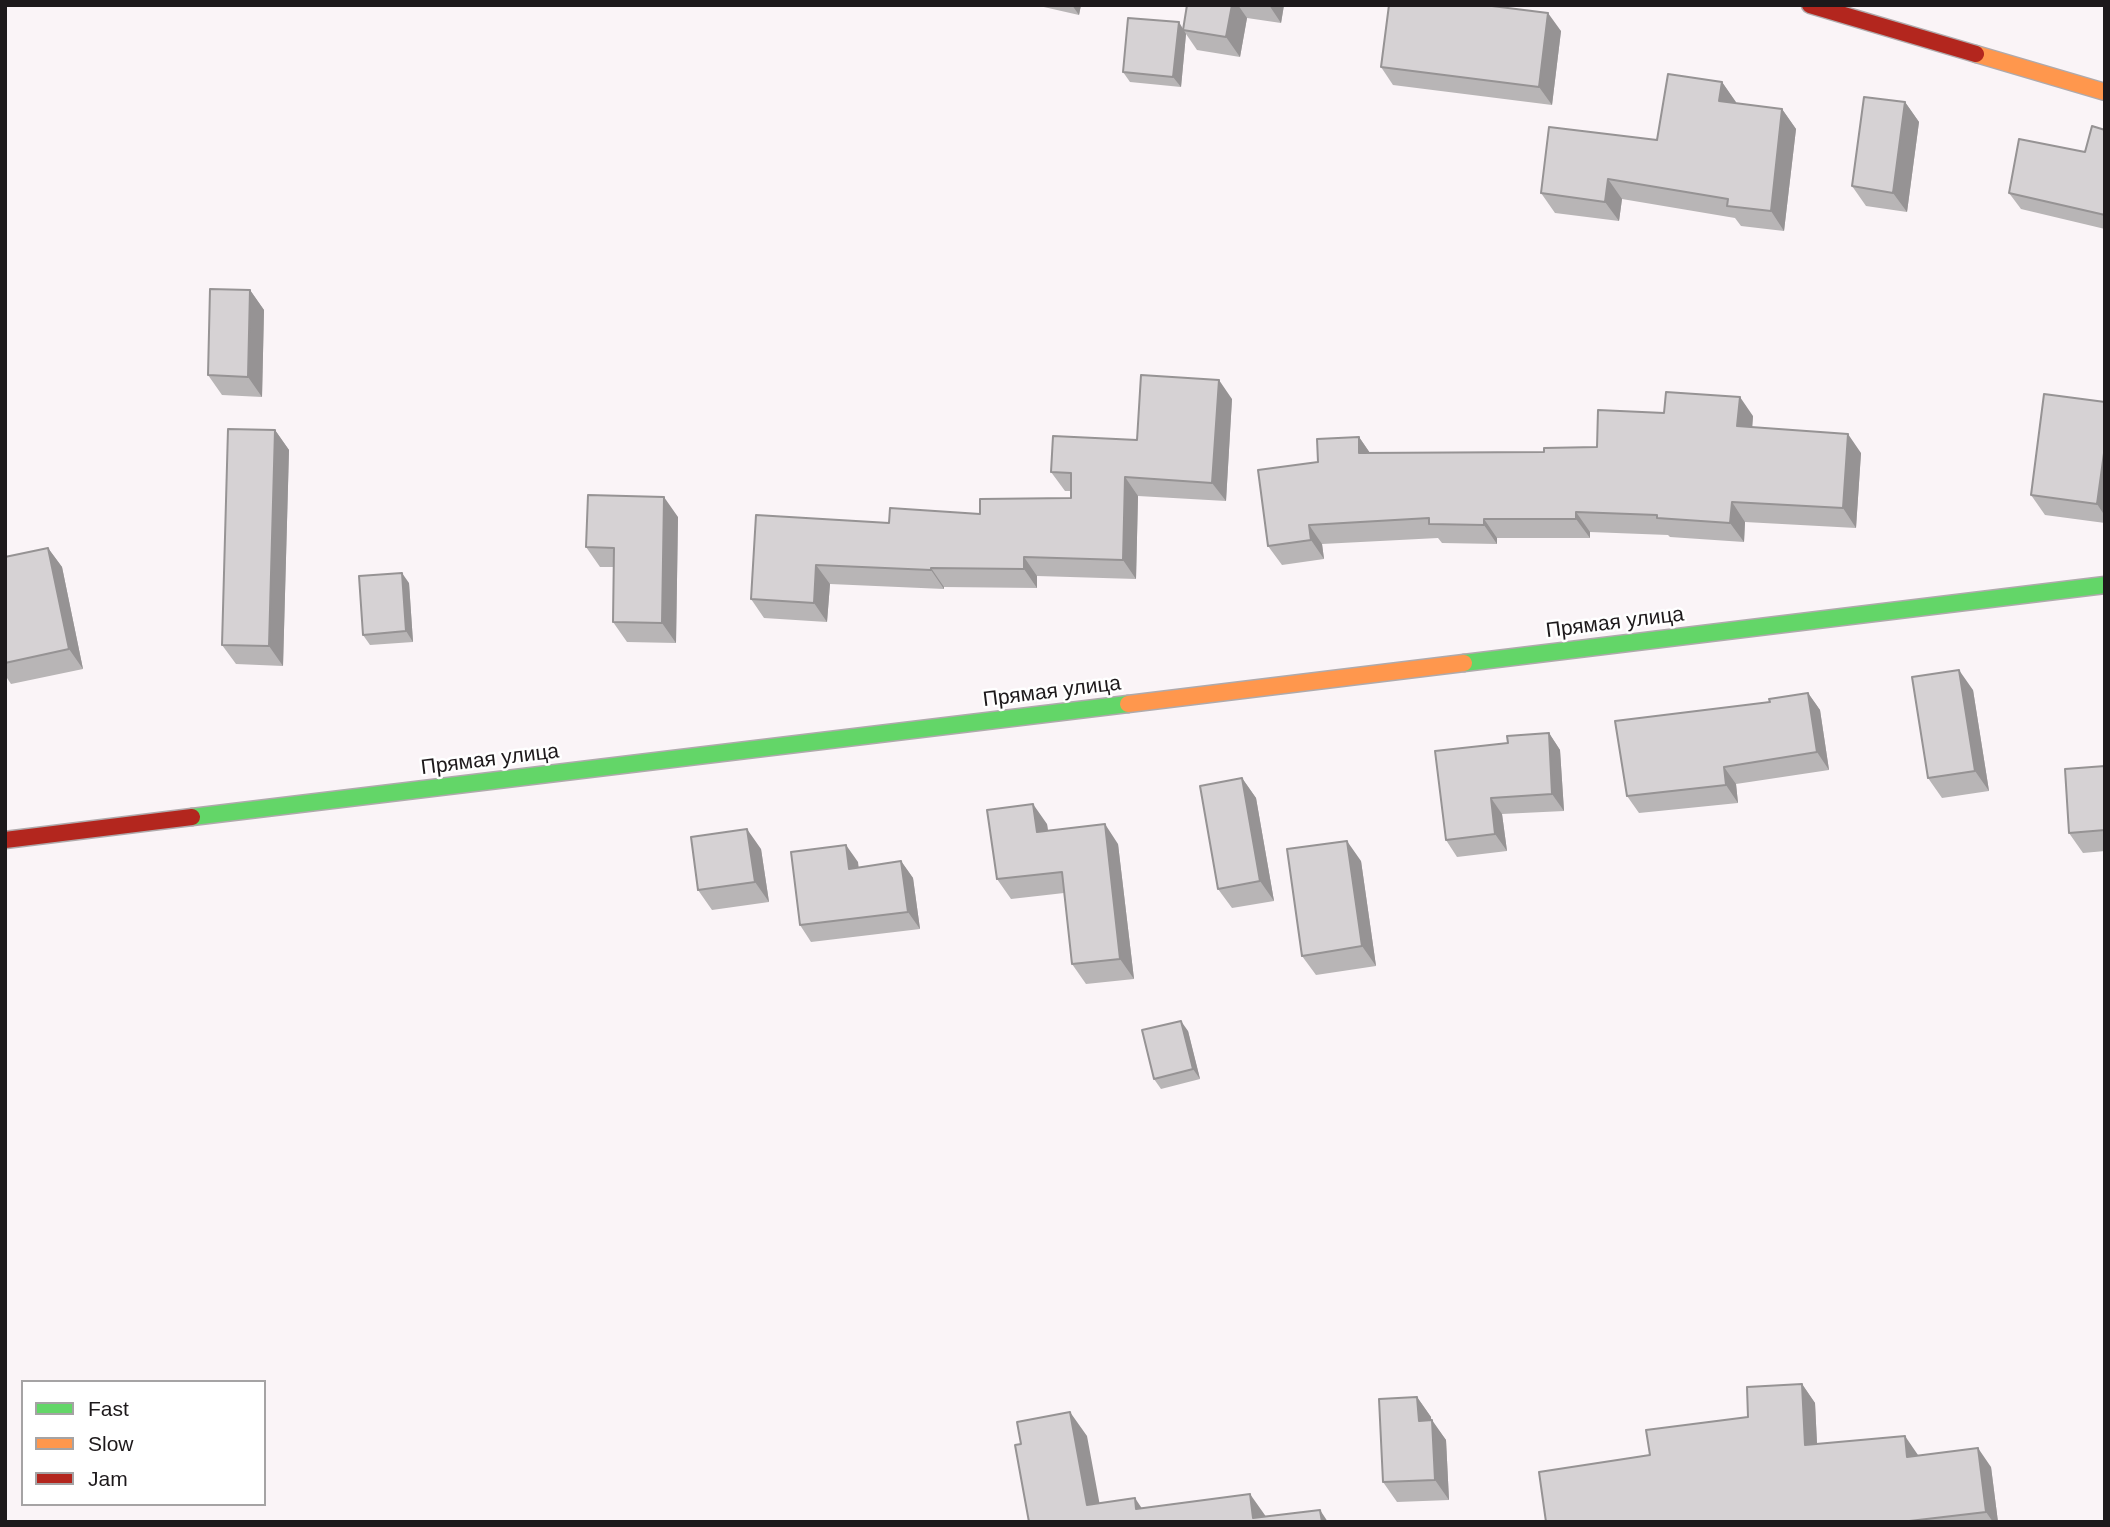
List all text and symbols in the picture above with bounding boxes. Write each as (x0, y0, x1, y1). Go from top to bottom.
street label: Прямая улица (1545, 602, 1685, 644)
street label: Прямая улица (982, 671, 1122, 713)
street label: Прямая улица (420, 739, 560, 781)
legend (21, 1380, 266, 1506)
text: Fast (88, 1397, 129, 1420)
text: Slow (88, 1432, 134, 1455)
text: Jam (88, 1467, 128, 1490)

